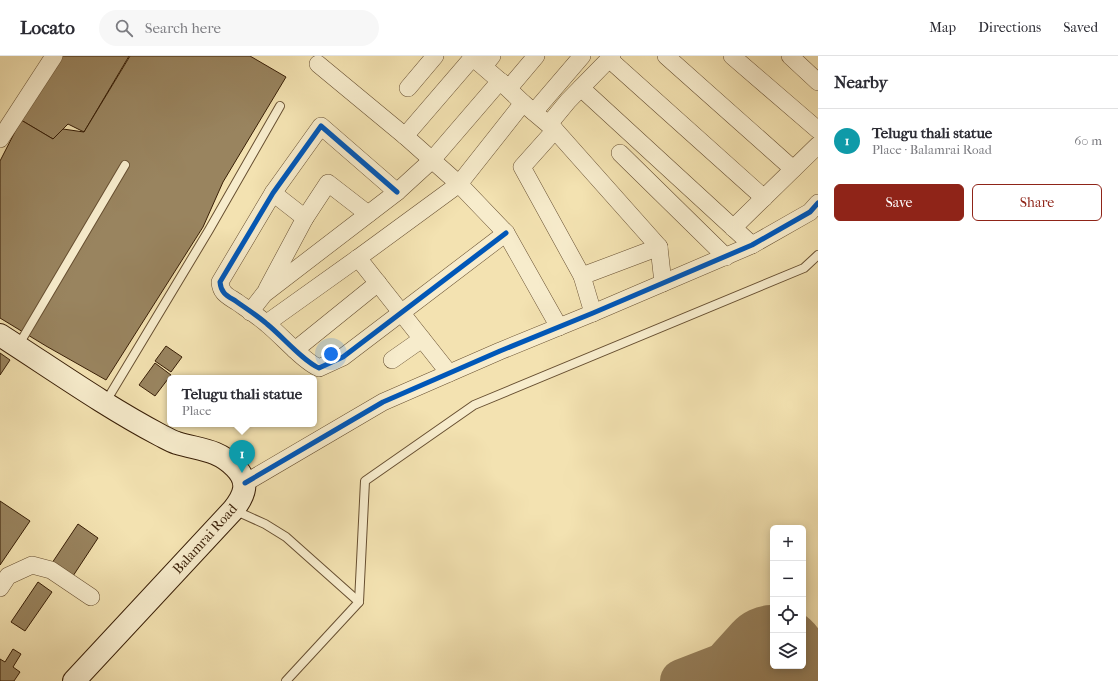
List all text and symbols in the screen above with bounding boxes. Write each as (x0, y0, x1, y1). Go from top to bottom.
search box (99, 10, 379, 46)
text: Locato (20, 17, 75, 39)
icon: search (113, 17, 135, 39)
text: Search here (145, 19, 221, 37)
text: Map (929, 19, 956, 36)
text: Directions (978, 19, 1041, 36)
text: Saved (1063, 19, 1098, 36)
text: Nearby (834, 72, 888, 92)
text: Telugu thali statue (872, 124, 992, 142)
text: 1 (845, 133, 849, 148)
text: 60 m (1074, 133, 1102, 148)
text: Place · Balamrai Road (872, 142, 992, 157)
button: Save (834, 184, 964, 221)
button: Share (972, 184, 1102, 221)
your location (321, 344, 341, 364)
popup (167, 375, 317, 427)
text: Telugu thali statue (182, 385, 302, 403)
text: Place (182, 403, 211, 418)
pin: 1 (229, 440, 255, 473)
street label: Balamrai Road (169, 500, 241, 578)
map controls (770, 525, 806, 669)
button: + (770, 525, 806, 561)
button: − (770, 561, 806, 597)
button: locate (770, 597, 806, 633)
button: layers (770, 633, 806, 669)

